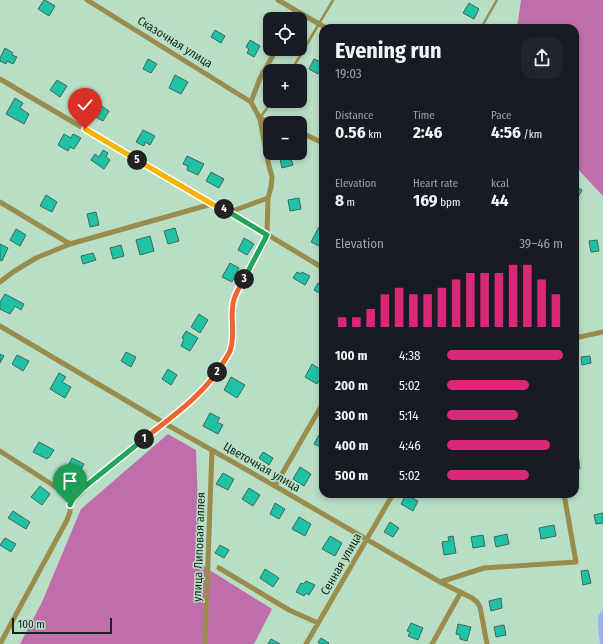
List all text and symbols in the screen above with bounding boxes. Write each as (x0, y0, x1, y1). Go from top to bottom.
map controls (263, 12, 307, 160)
button: locate (263, 12, 307, 56)
street label: Сказочная улица (135, 13, 215, 71)
text: Evening run (335, 37, 442, 64)
button: share (521, 37, 563, 79)
button: + (263, 64, 307, 108)
text: 19:03 (335, 66, 362, 81)
pin (68, 88, 102, 129)
icon: check (74, 94, 96, 116)
text: Distance (335, 109, 374, 122)
text: Time (413, 109, 435, 122)
text: Pace (491, 109, 512, 122)
button: − (263, 116, 307, 160)
text: 0.56 (335, 122, 366, 143)
text: 2:46 (413, 122, 442, 143)
text: 4:56 (491, 122, 521, 143)
text: km (366, 128, 382, 141)
text: /km (521, 128, 542, 141)
pin: 5 (127, 150, 147, 170)
text: 5 (134, 153, 140, 166)
text: Elevation (335, 177, 376, 190)
text: Heart rate (413, 177, 458, 190)
text: kcal (491, 177, 509, 190)
text: 8 (335, 190, 344, 211)
text: 169 (413, 190, 438, 211)
text: 44 (491, 190, 508, 211)
text: m (344, 196, 355, 209)
text: bpm (438, 196, 460, 209)
pin: 4 (214, 199, 234, 219)
text: 4 (221, 202, 227, 215)
text: Elevation (335, 236, 384, 251)
text: 39–46 m (519, 236, 563, 251)
pin: 3 (234, 269, 254, 289)
text: 3 (241, 272, 247, 285)
text: 100 m (335, 348, 367, 363)
text: 4:38 (399, 348, 421, 363)
pin: 2 (207, 362, 227, 382)
text: 2 (214, 365, 220, 378)
text: 200 m (335, 378, 368, 393)
text: 5:02 (399, 378, 420, 393)
text: 300 m (335, 408, 368, 423)
text: 5:14 (399, 408, 419, 423)
pin: 1 (134, 429, 154, 449)
text: 1 (142, 432, 146, 445)
text: 400 m (335, 438, 369, 453)
text: 4:46 (399, 438, 421, 453)
street label: Цветочная улица (221, 439, 303, 495)
pin (53, 464, 87, 505)
text: 500 m (335, 468, 368, 483)
text: 5:02 (399, 468, 420, 483)
icon: arrive (59, 470, 81, 492)
street label: улица Липовая аллея (190, 492, 208, 602)
street label: Сенная улица (318, 530, 364, 598)
scale bar (12, 616, 112, 635)
text: 100 m (18, 618, 45, 631)

